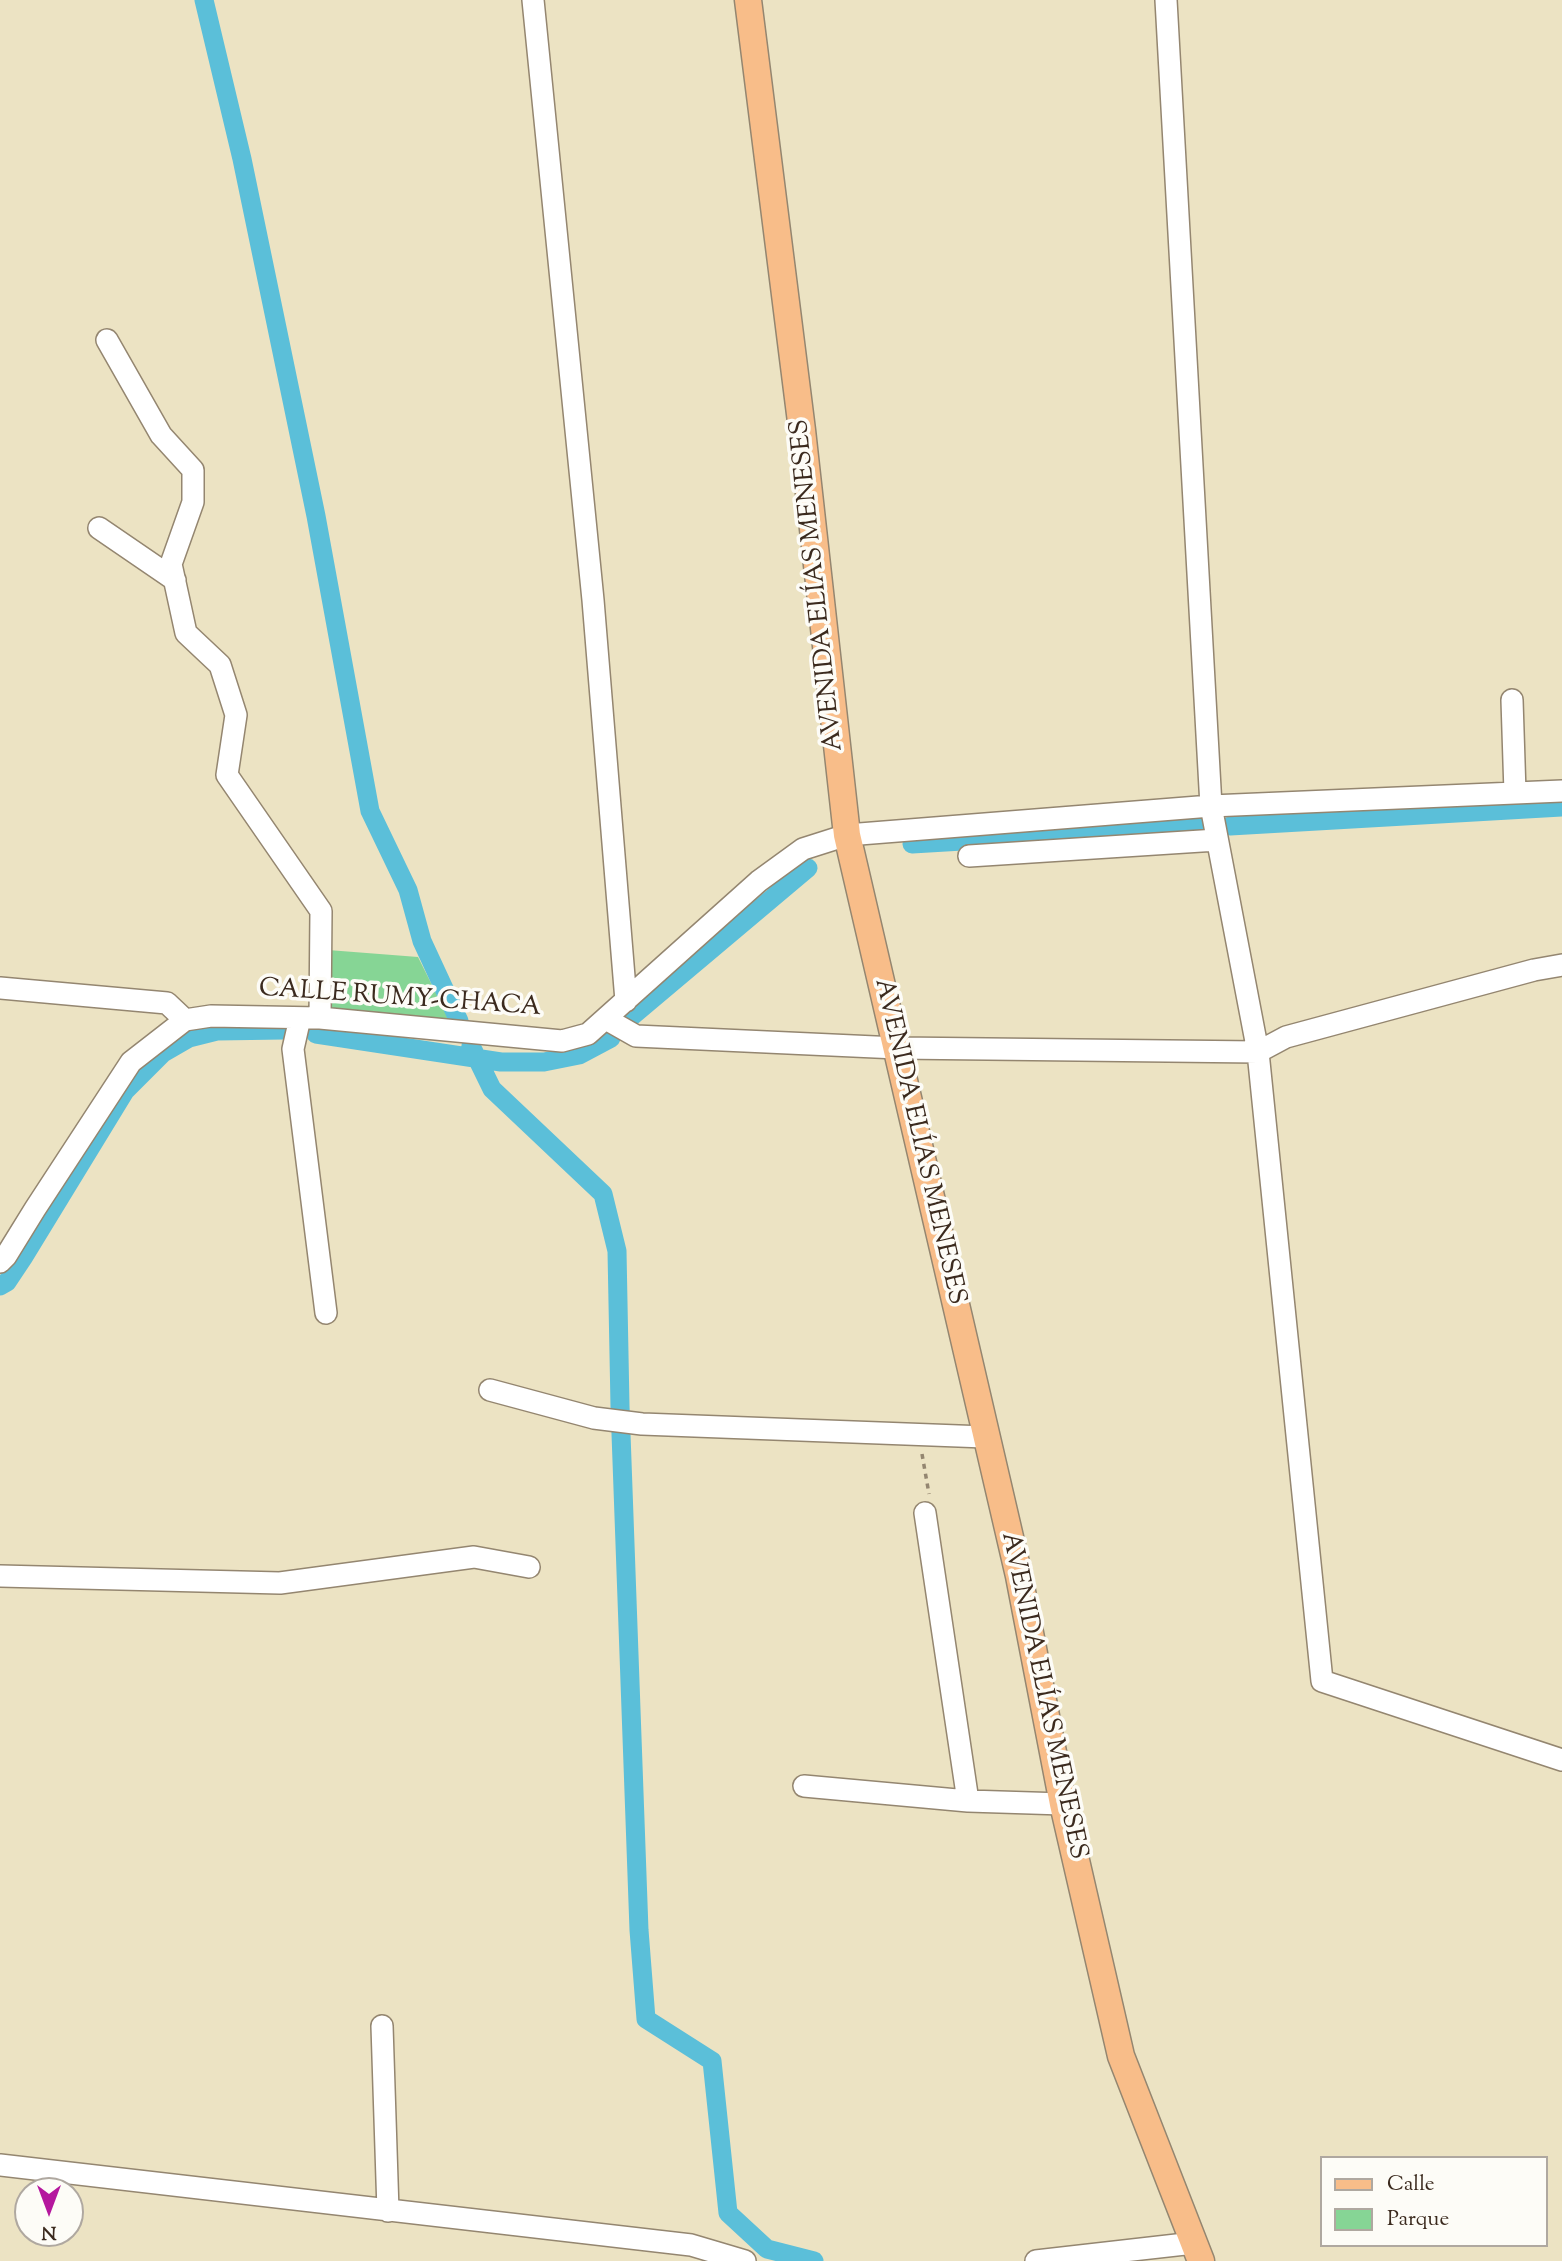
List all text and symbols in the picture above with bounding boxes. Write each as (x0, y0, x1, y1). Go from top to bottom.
street label: AVENIDA ELÍAS MENESES (786, 417, 852, 753)
street label: CALLE RUMY-CHACA (258, 975, 542, 1025)
street label: AVENIDA ELÍAS MENESES (865, 976, 971, 1308)
street label: AVENIDA ELÍAS MENESES (992, 1530, 1092, 1862)
legend (1320, 2156, 1548, 2247)
text: Calle (1387, 2170, 1435, 2200)
north arrow (14, 2177, 84, 2247)
text: Parque (1387, 2205, 1449, 2235)
text: N (41, 2218, 57, 2245)

